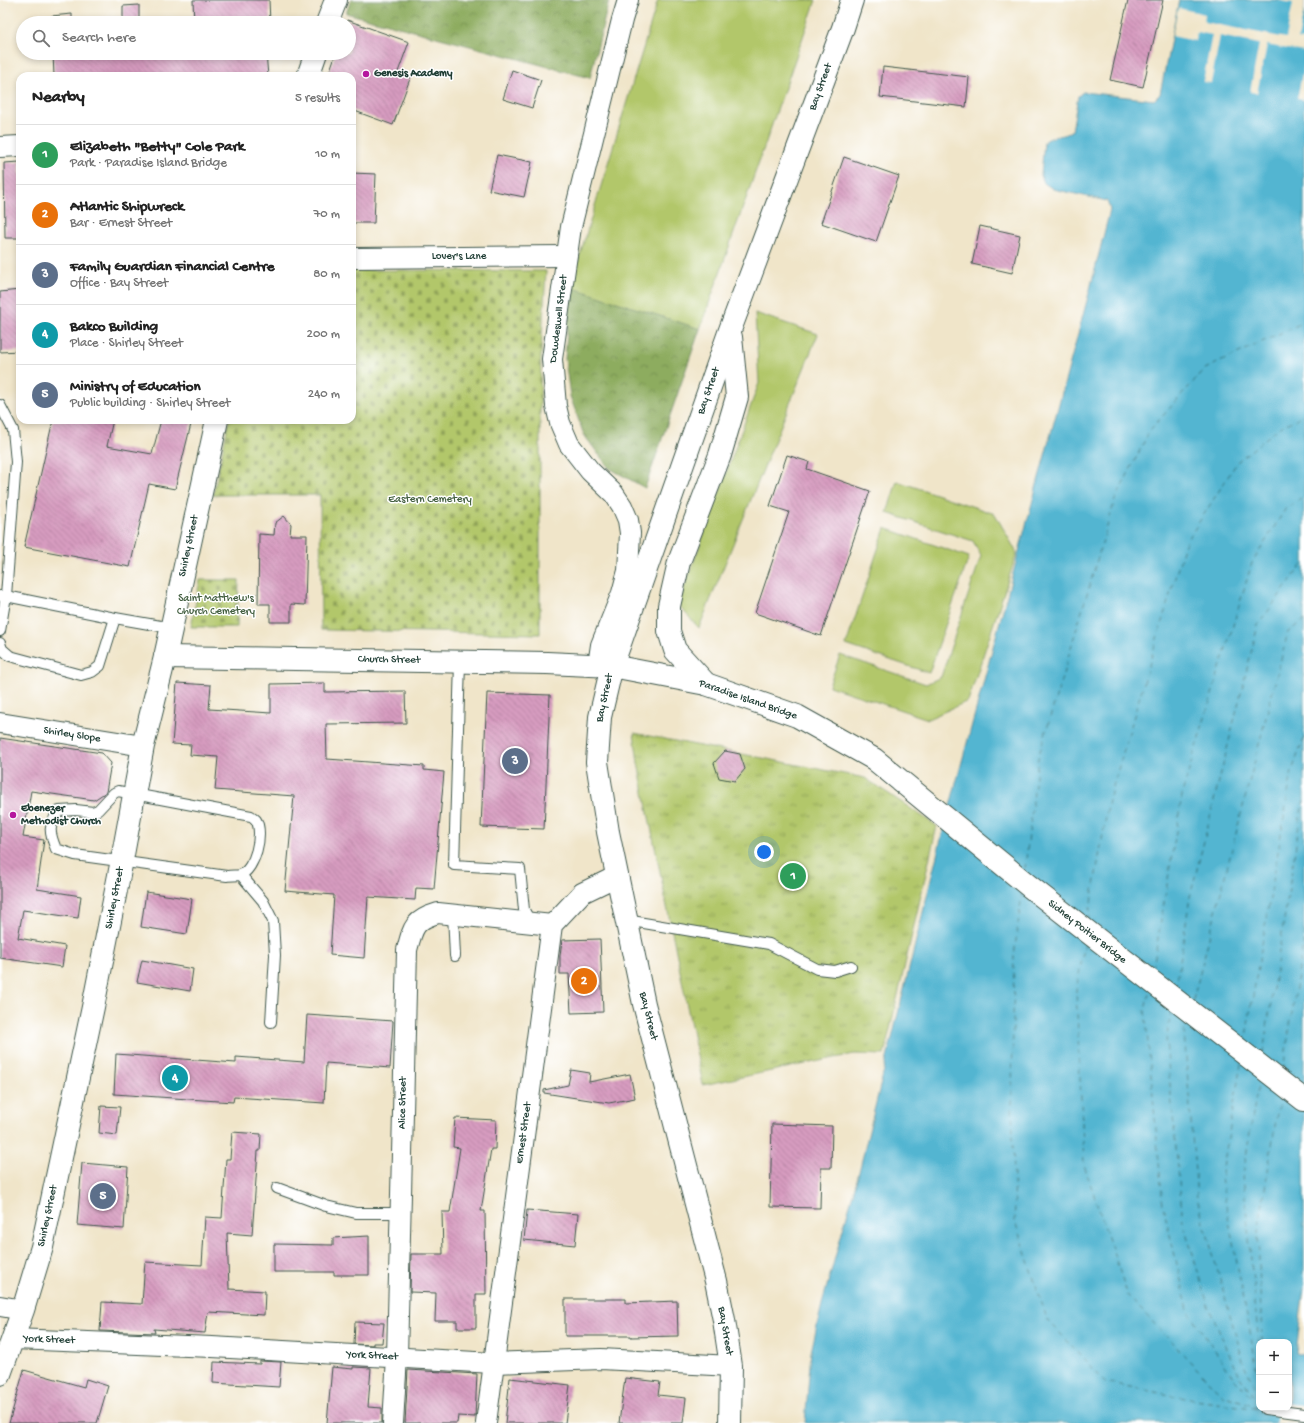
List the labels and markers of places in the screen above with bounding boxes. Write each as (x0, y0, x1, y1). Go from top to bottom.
place label: Genesis Academy (374, 68, 453, 80)
marker: Genesis Academy (361, 69, 371, 79)
pin: 3 (502, 746, 528, 776)
place label: Ebenezer Methodist Church (20, 803, 101, 828)
marker: Ebenezer Methodist Church (8, 810, 18, 820)
pin: 1 (780, 861, 806, 891)
pin: 2 (571, 966, 597, 996)
pin: 4 (162, 1063, 188, 1093)
pin: 5 (90, 1181, 116, 1211)

